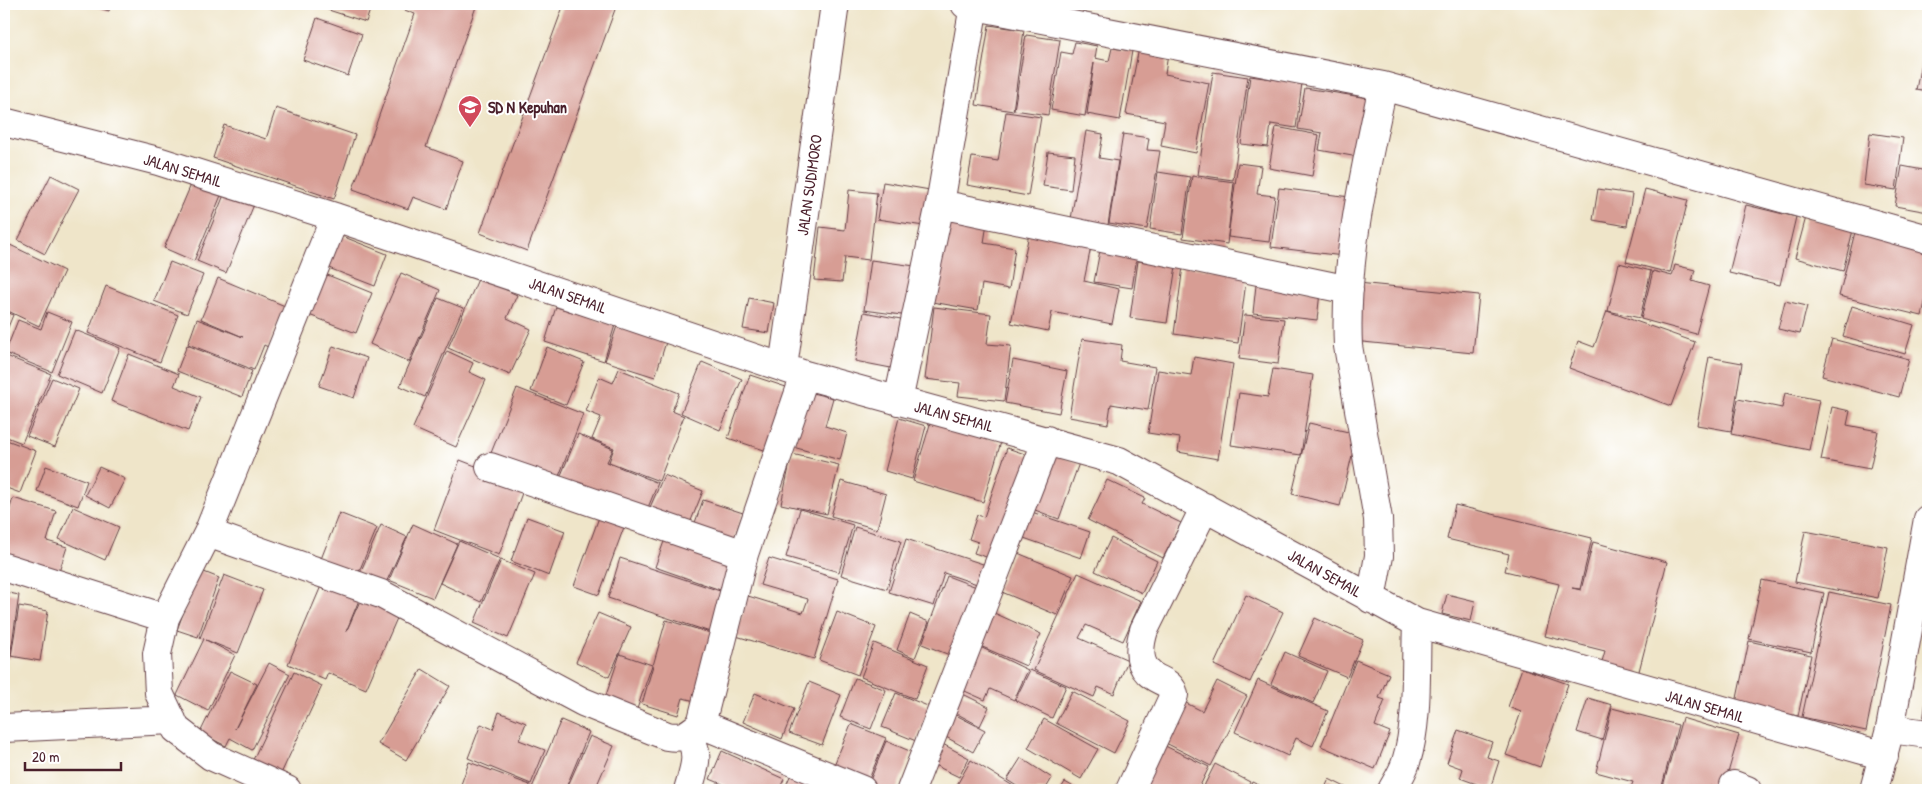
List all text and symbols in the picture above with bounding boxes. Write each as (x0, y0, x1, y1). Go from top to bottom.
school or university icon: SD N Kepuhan (457, 94, 483, 128)
place label: SD N Kepuhan (488, 96, 567, 119)
street label: JALAN SUDIMORO (791, 133, 827, 237)
street label: JALAN SEMAIL (141, 148, 225, 192)
street label: JALAN SEMAIL (526, 271, 610, 319)
street label: JALAN SEMAIL (912, 395, 996, 437)
street label: JALAN SEMAIL (1284, 544, 1366, 602)
street label: JALAN SEMAIL (1663, 684, 1747, 728)
scale bar (25, 739, 121, 771)
text: 20 m (32, 746, 59, 767)

